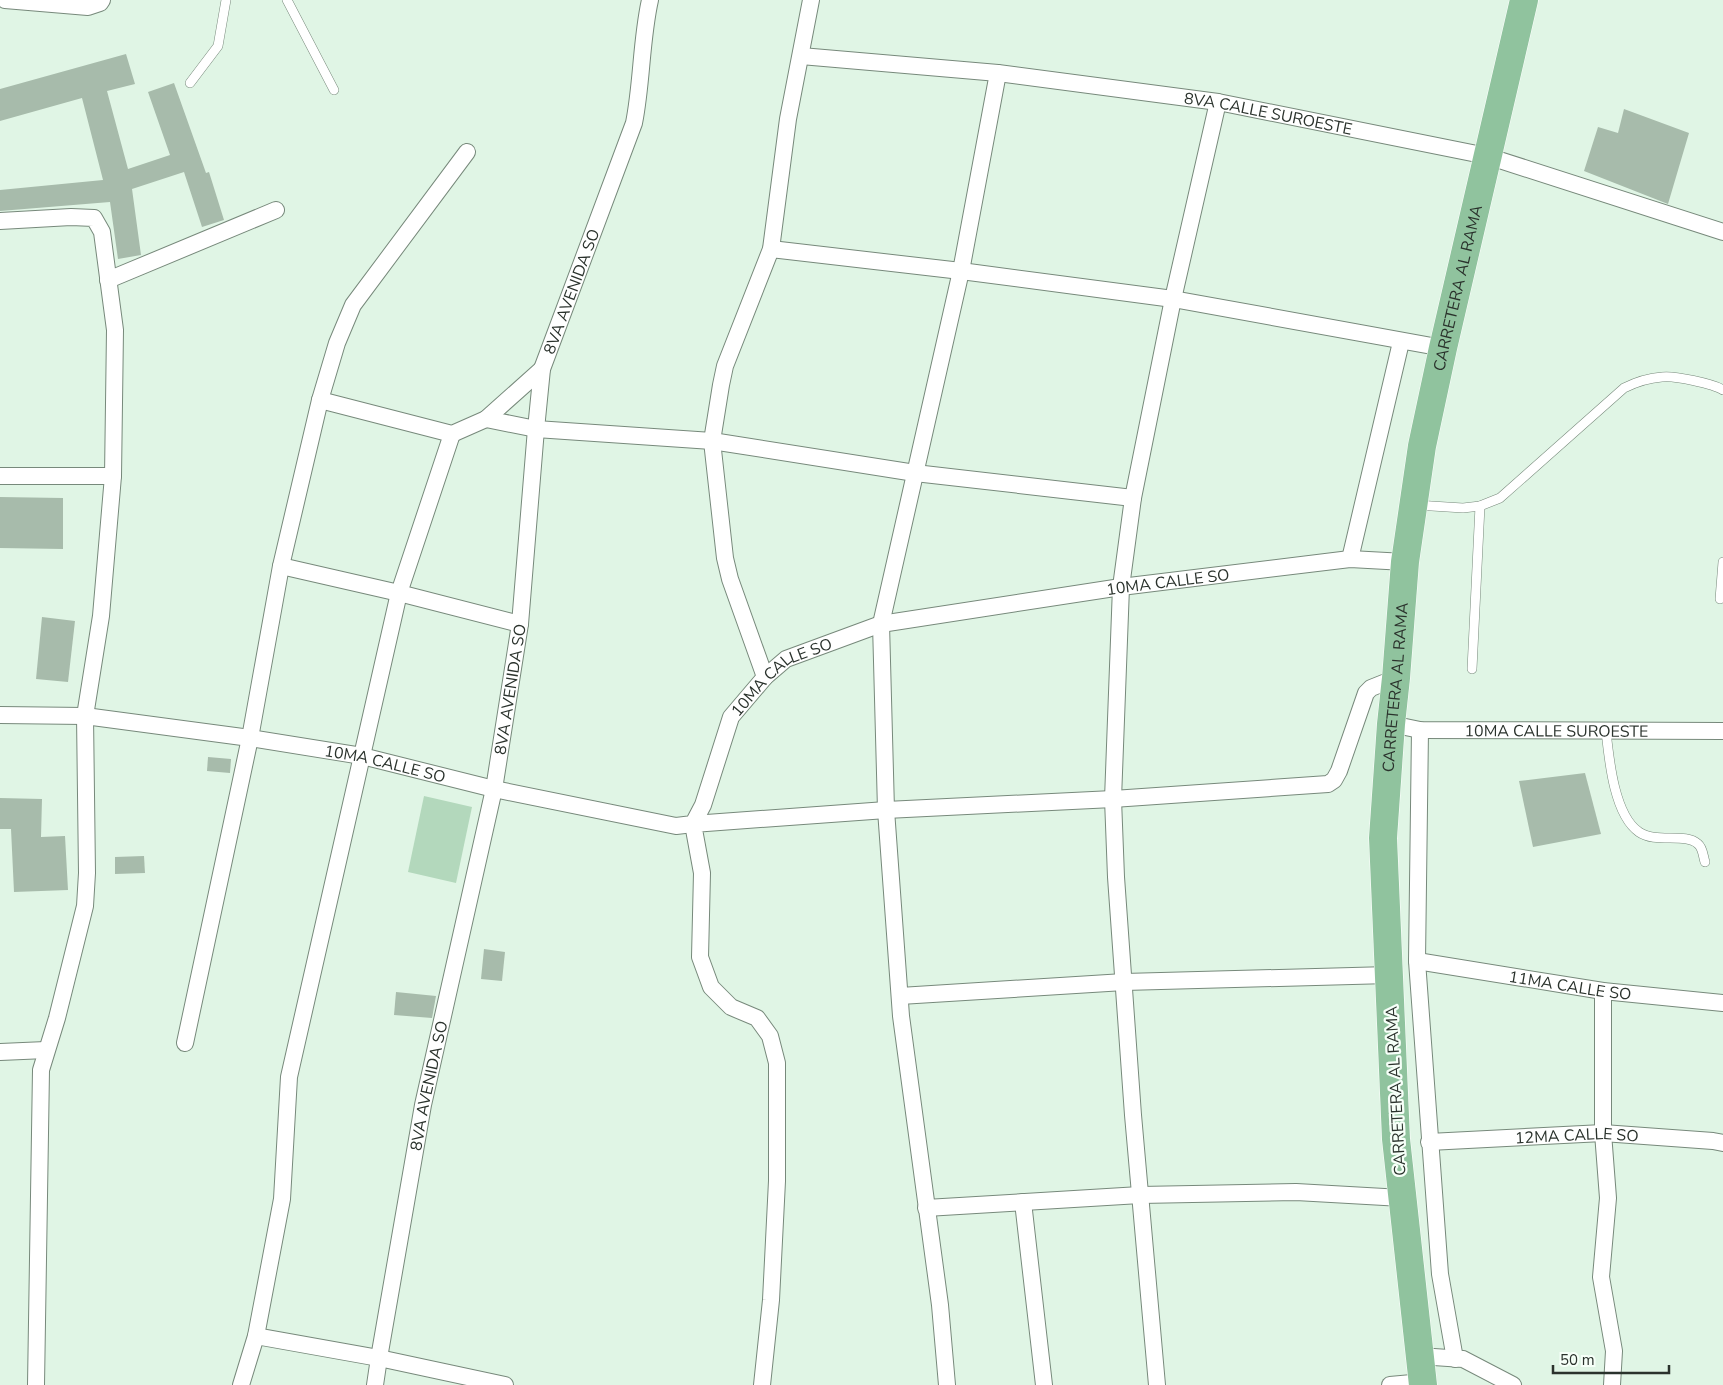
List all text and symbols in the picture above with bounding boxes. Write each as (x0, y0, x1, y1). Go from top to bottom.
street label: 8VA CALLE SUROESTE (1183, 88, 1354, 141)
street label: CARRETERA AL RAMA (1428, 202, 1488, 373)
street label: 8VA AVENIDA SO (539, 226, 605, 357)
street label: 10MA CALLE SO (1105, 564, 1231, 601)
street label: CARRETERA AL RAMA (1378, 601, 1414, 773)
street label: 8VA AVENIDA SO (490, 622, 532, 756)
street label: 10MA CALLE SO (726, 633, 835, 721)
street label: 10MA CALLE SUROESTE (1464, 720, 1648, 743)
street label: 10MA CALLE SO (323, 740, 448, 789)
street label: 11MA CALLE SO (1507, 966, 1632, 1006)
street label: CARRETERA AL RAMA (1381, 1005, 1411, 1176)
street label: 8VA AVENIDA SO (405, 1019, 454, 1153)
street label: 12MA CALLE SO (1514, 1123, 1639, 1150)
scale bar (1553, 1342, 1669, 1374)
text: 50 m (1560, 1350, 1595, 1370)

